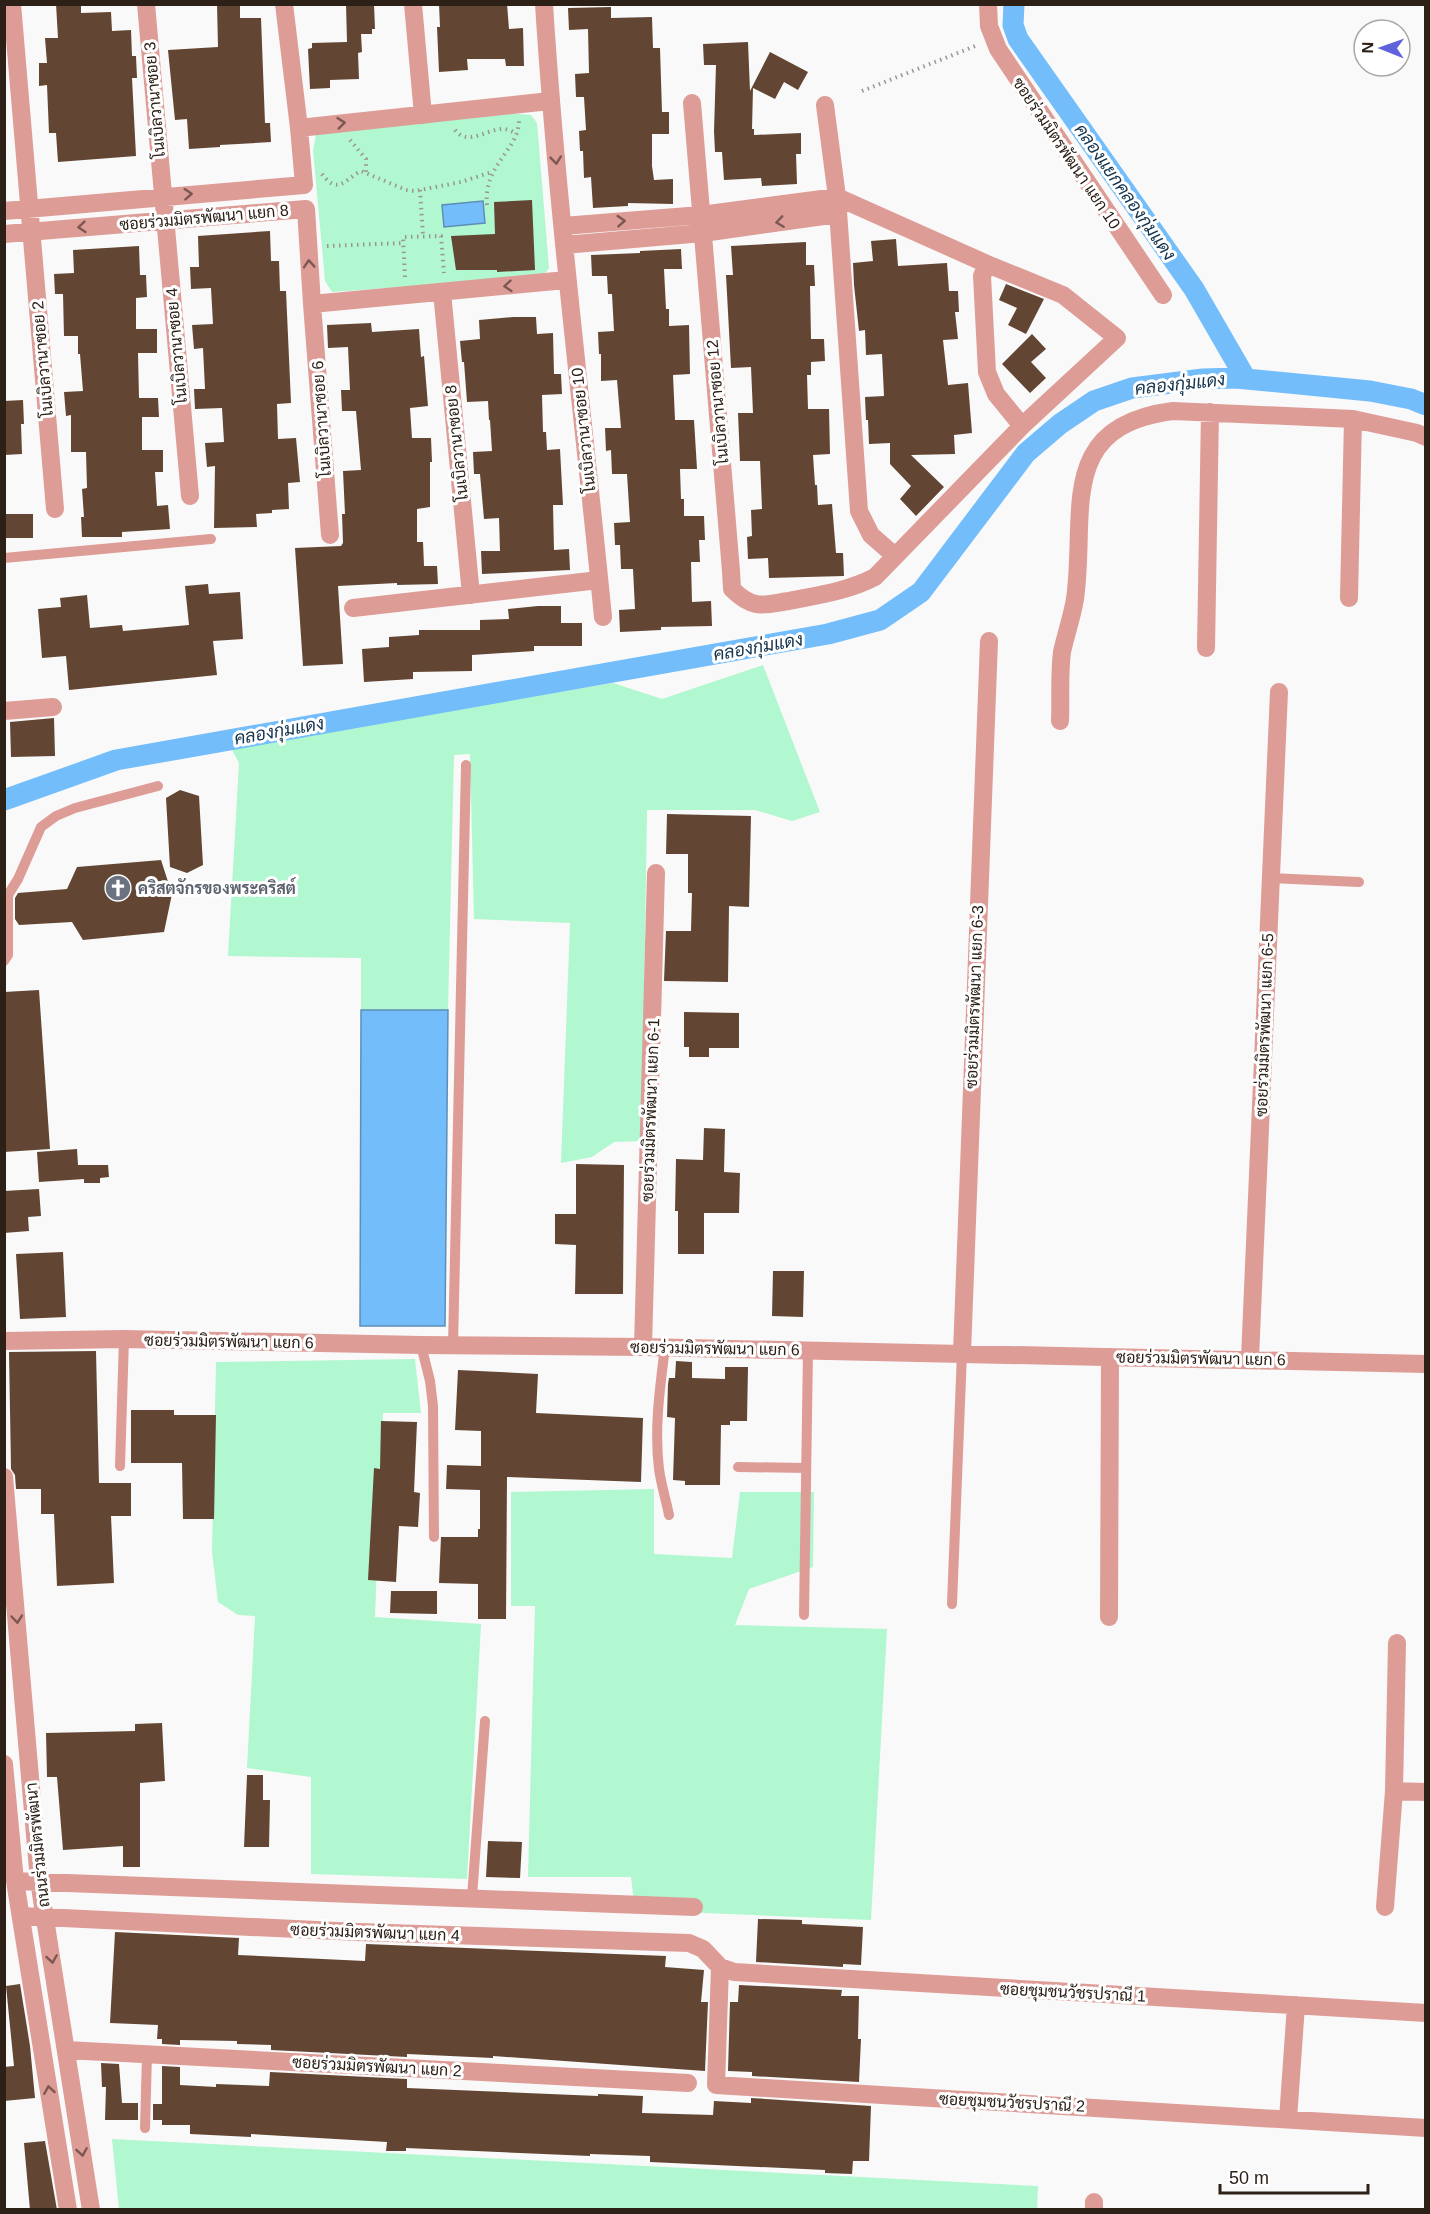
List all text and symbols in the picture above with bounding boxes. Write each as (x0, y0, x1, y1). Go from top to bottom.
north arrow (1352, 18, 1412, 78)
street label: โนเบิลวานาซอย 3 (138, 41, 168, 160)
text: N (1359, 42, 1376, 54)
street label: ซอยร่วมมิตรพัฒนา แยก 10 (1010, 73, 1125, 232)
one-way arrow (337, 117, 346, 130)
water label: คลองแยกคลองกุ่มแดง (1069, 119, 1181, 265)
one-way arrow (549, 155, 562, 164)
one-way arrow (184, 188, 193, 201)
street label: ซอยร่วมมิตรพัฒนา แยก 8 (119, 200, 289, 233)
one-way arrow (616, 215, 625, 228)
one-way arrow (775, 215, 784, 227)
one-way arrow (78, 220, 87, 233)
one-way arrow (303, 259, 316, 268)
one-way arrow (504, 279, 513, 292)
street label: โนเบิลวานาซอย 4 (160, 287, 190, 406)
street label: โนเบิลวานาซอย 2 (26, 300, 56, 419)
street label: โนเบิลวานาซอย 12 (701, 339, 732, 466)
street label: โนเบิลวานาซอย 6 (306, 360, 334, 479)
street label: โนเบิลวานาซอย 10 (565, 367, 599, 494)
water label: คลองกุ่มแดง (1134, 367, 1226, 401)
street label: โนเบิลวานาซอย 8 (439, 384, 471, 503)
water label: คลองกุ่มแดง (711, 627, 805, 667)
water label: คลองกุ่มแดง (232, 711, 326, 751)
church icon: คริสตจักรของพระคริสต์ (103, 873, 133, 903)
place label: คริสตจักรของพระคริสต์ (138, 877, 297, 897)
street label: ซอยร่วมมิตรพัฒนา แยก 6-3 (961, 905, 986, 1089)
street label: ซอยร่วมมิตรพัฒนา แยก 6-5 (1251, 933, 1276, 1117)
street label: ซอยร่วมมิตรพัฒนา แยก 6-1 (637, 1018, 662, 1202)
street label: ซอยร่วมมิตรพัฒนา แยก 6 (144, 1330, 314, 1351)
street label: ซอยร่วมมิตรพัฒนา แยก 6 (630, 1337, 800, 1358)
street label: ซอยร่วมมิตรพัฒนา แยก 6 (1116, 1347, 1286, 1368)
one-way arrow (10, 1615, 23, 1624)
street label: ถนนร่วมมิตรพัฒนา (20, 1782, 53, 1908)
street label: ซอยร่วมมิตรพัฒนา แยก 4 (290, 1919, 460, 1944)
one-way arrow (45, 1954, 58, 1964)
street label: ซอยชุมชนวัชรปราณี 1 (999, 1977, 1147, 2008)
street label: ซอยร่วมมิตรพัฒนา แยก 2 (292, 2052, 462, 2079)
one-way arrow (44, 2085, 56, 2094)
street label: ซอยชุมชนวัชรปราณี 2 (938, 2087, 1086, 2118)
one-way arrow (76, 2147, 88, 2156)
scale bar (1220, 2157, 1368, 2195)
text: 50 m (1229, 2168, 1269, 2188)

